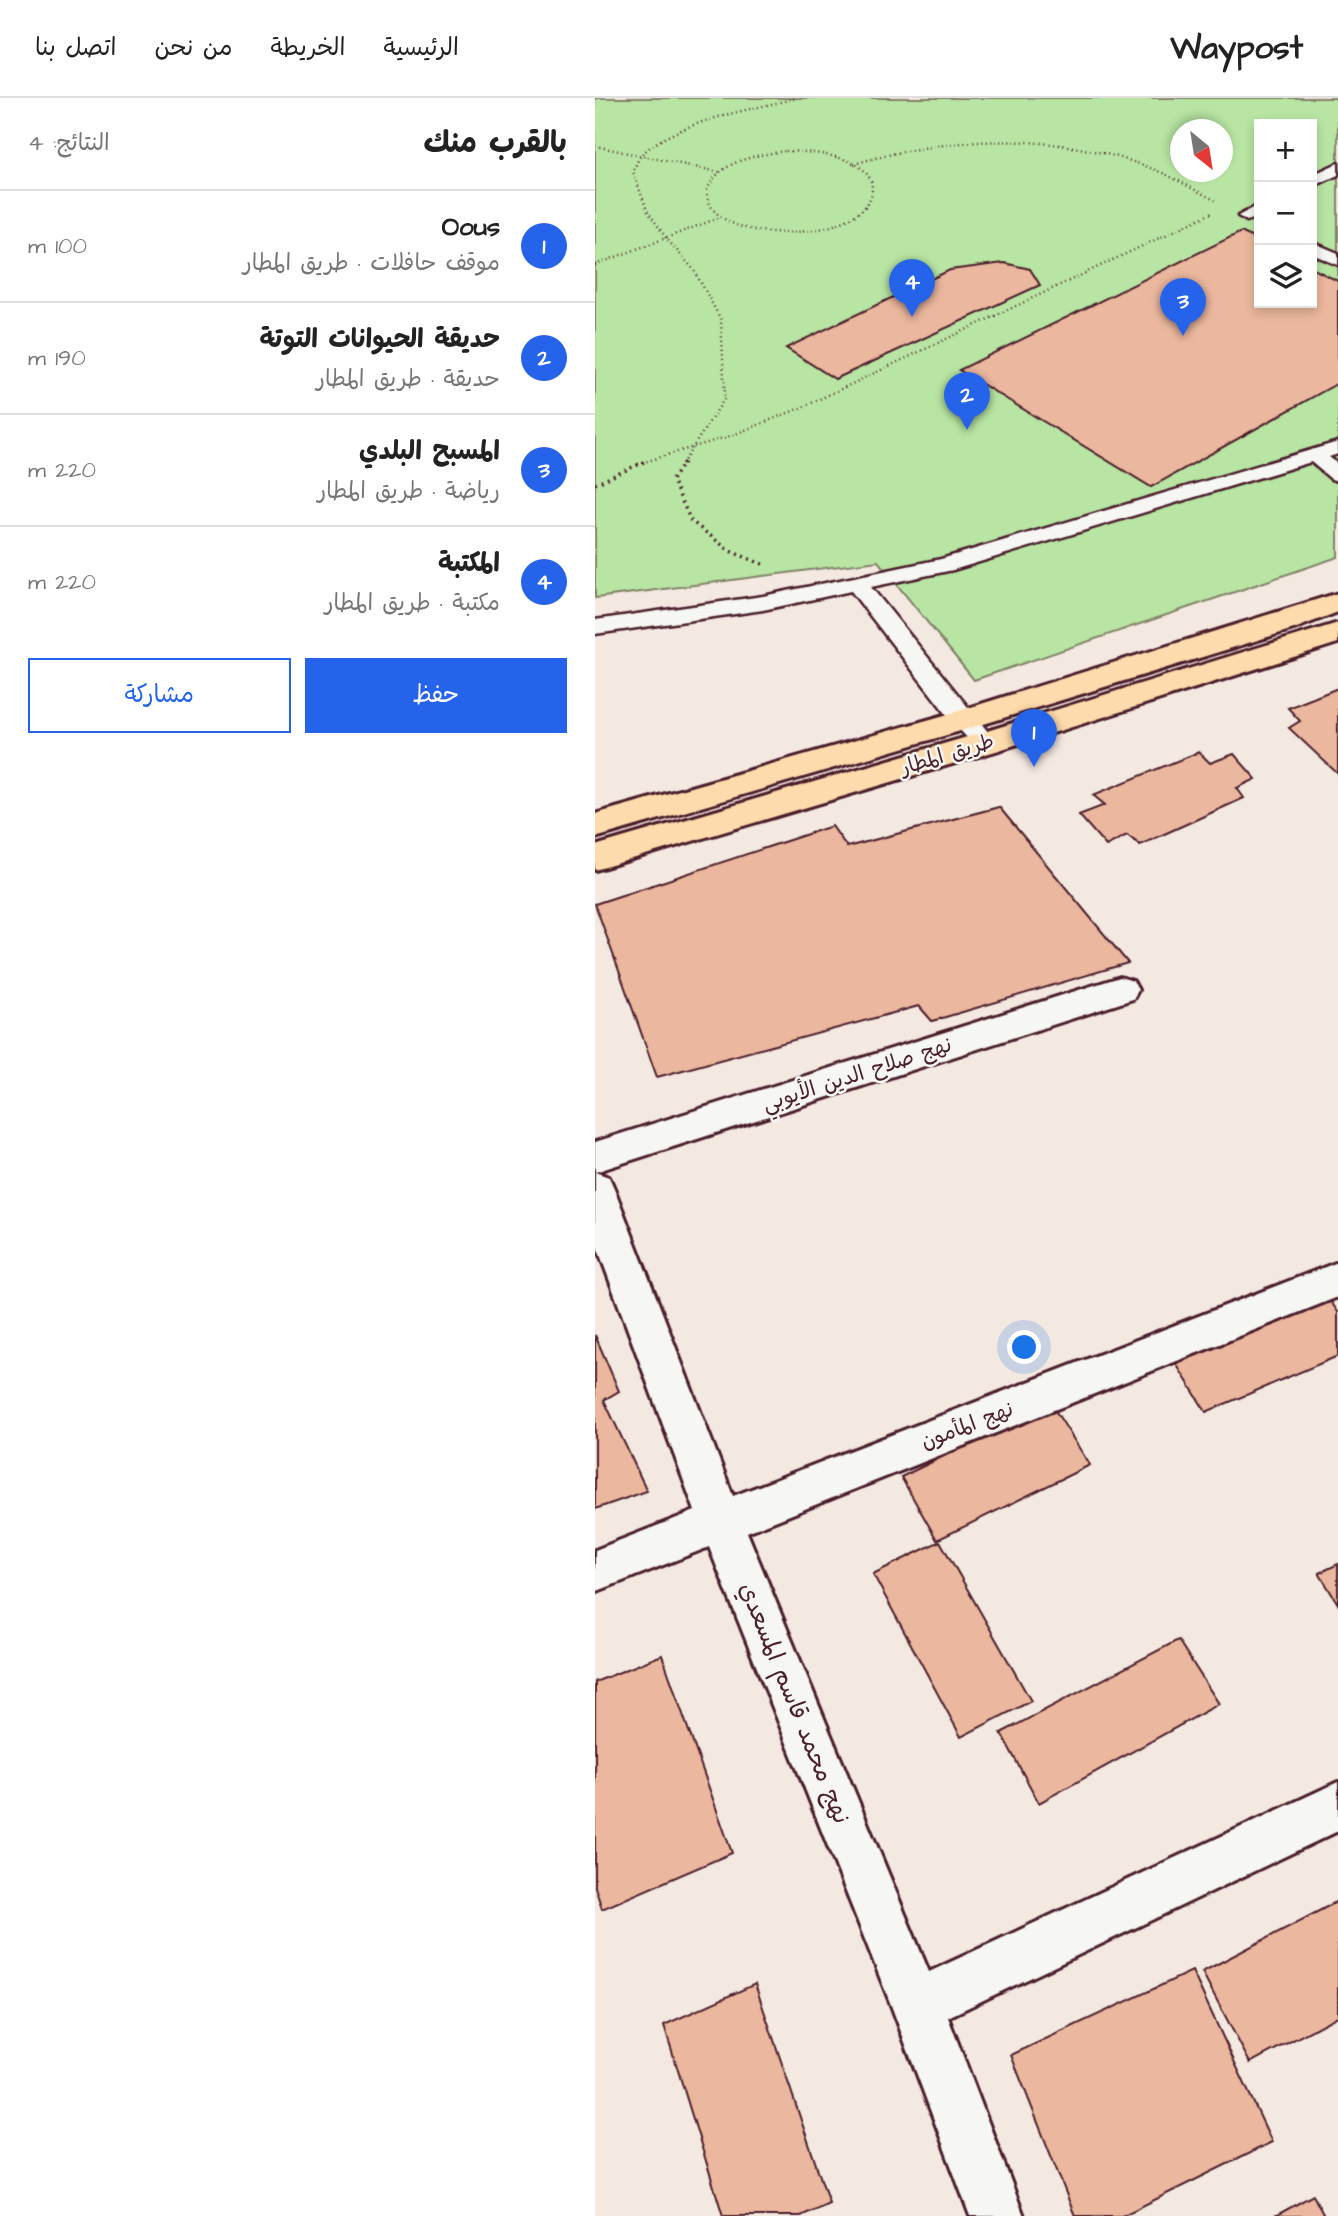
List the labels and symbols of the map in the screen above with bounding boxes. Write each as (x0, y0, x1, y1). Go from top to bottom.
north arrow (1170, 119, 1233, 182)
pin: 4 (889, 259, 935, 317)
pin: 3 (1160, 278, 1206, 336)
pin: 2 (944, 372, 990, 430)
pin: 1 (1011, 709, 1057, 767)
street label: طريق المطار (895, 727, 998, 783)
street label: نهج صلاح الدين الأيوبي (759, 1030, 957, 1123)
your location (1007, 1330, 1041, 1364)
street label: نهج المأمون (917, 1395, 1018, 1456)
street label: نهج محمد قاسم المسعدي (730, 1578, 858, 1829)

